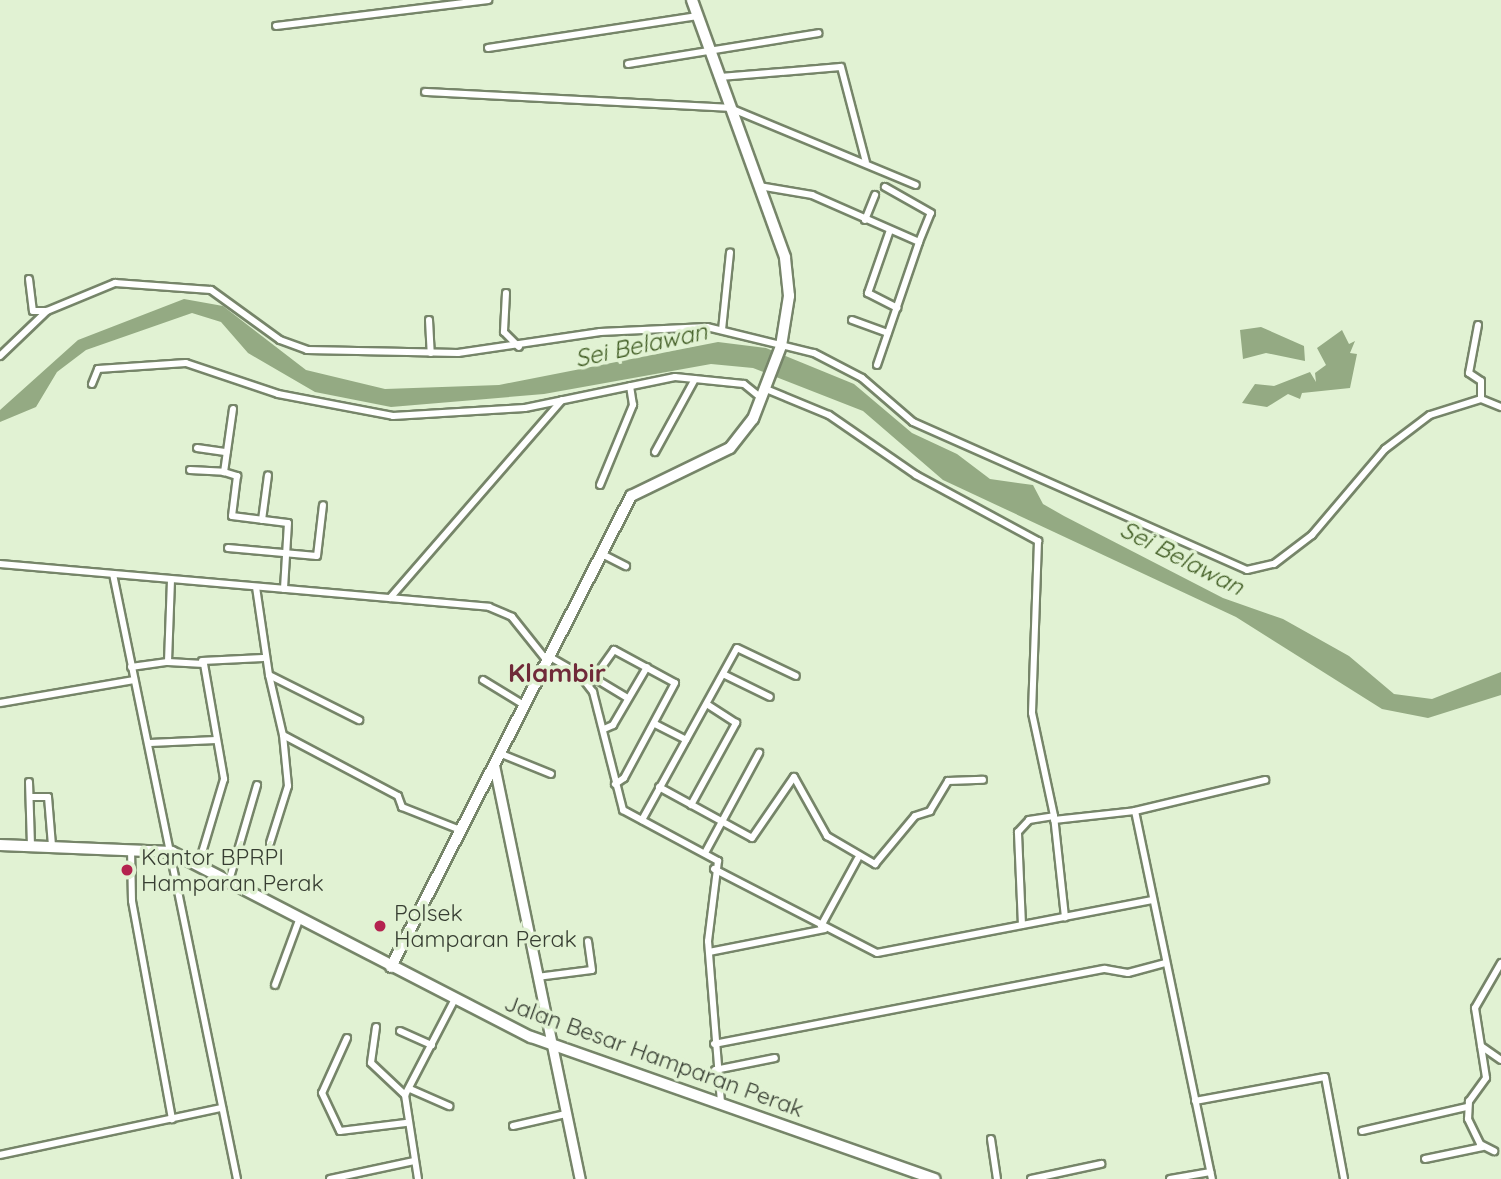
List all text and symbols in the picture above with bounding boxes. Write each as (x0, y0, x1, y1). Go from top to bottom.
water label: Sei Belawan (572, 317, 710, 373)
water label: Sei Belawan (1116, 515, 1248, 601)
district label: Klambir (508, 657, 606, 689)
place label: Kantor BPRPI Hamparan Perak (141, 843, 324, 897)
marker: Kantor BPRPI Hamparan Perak (119, 862, 135, 878)
place label: Polsek Hamparan Perak (394, 899, 577, 953)
marker: Polsek Hamparan Perak (372, 918, 388, 934)
street label: Jalan Besar Hamparan Perak (501, 989, 807, 1123)

